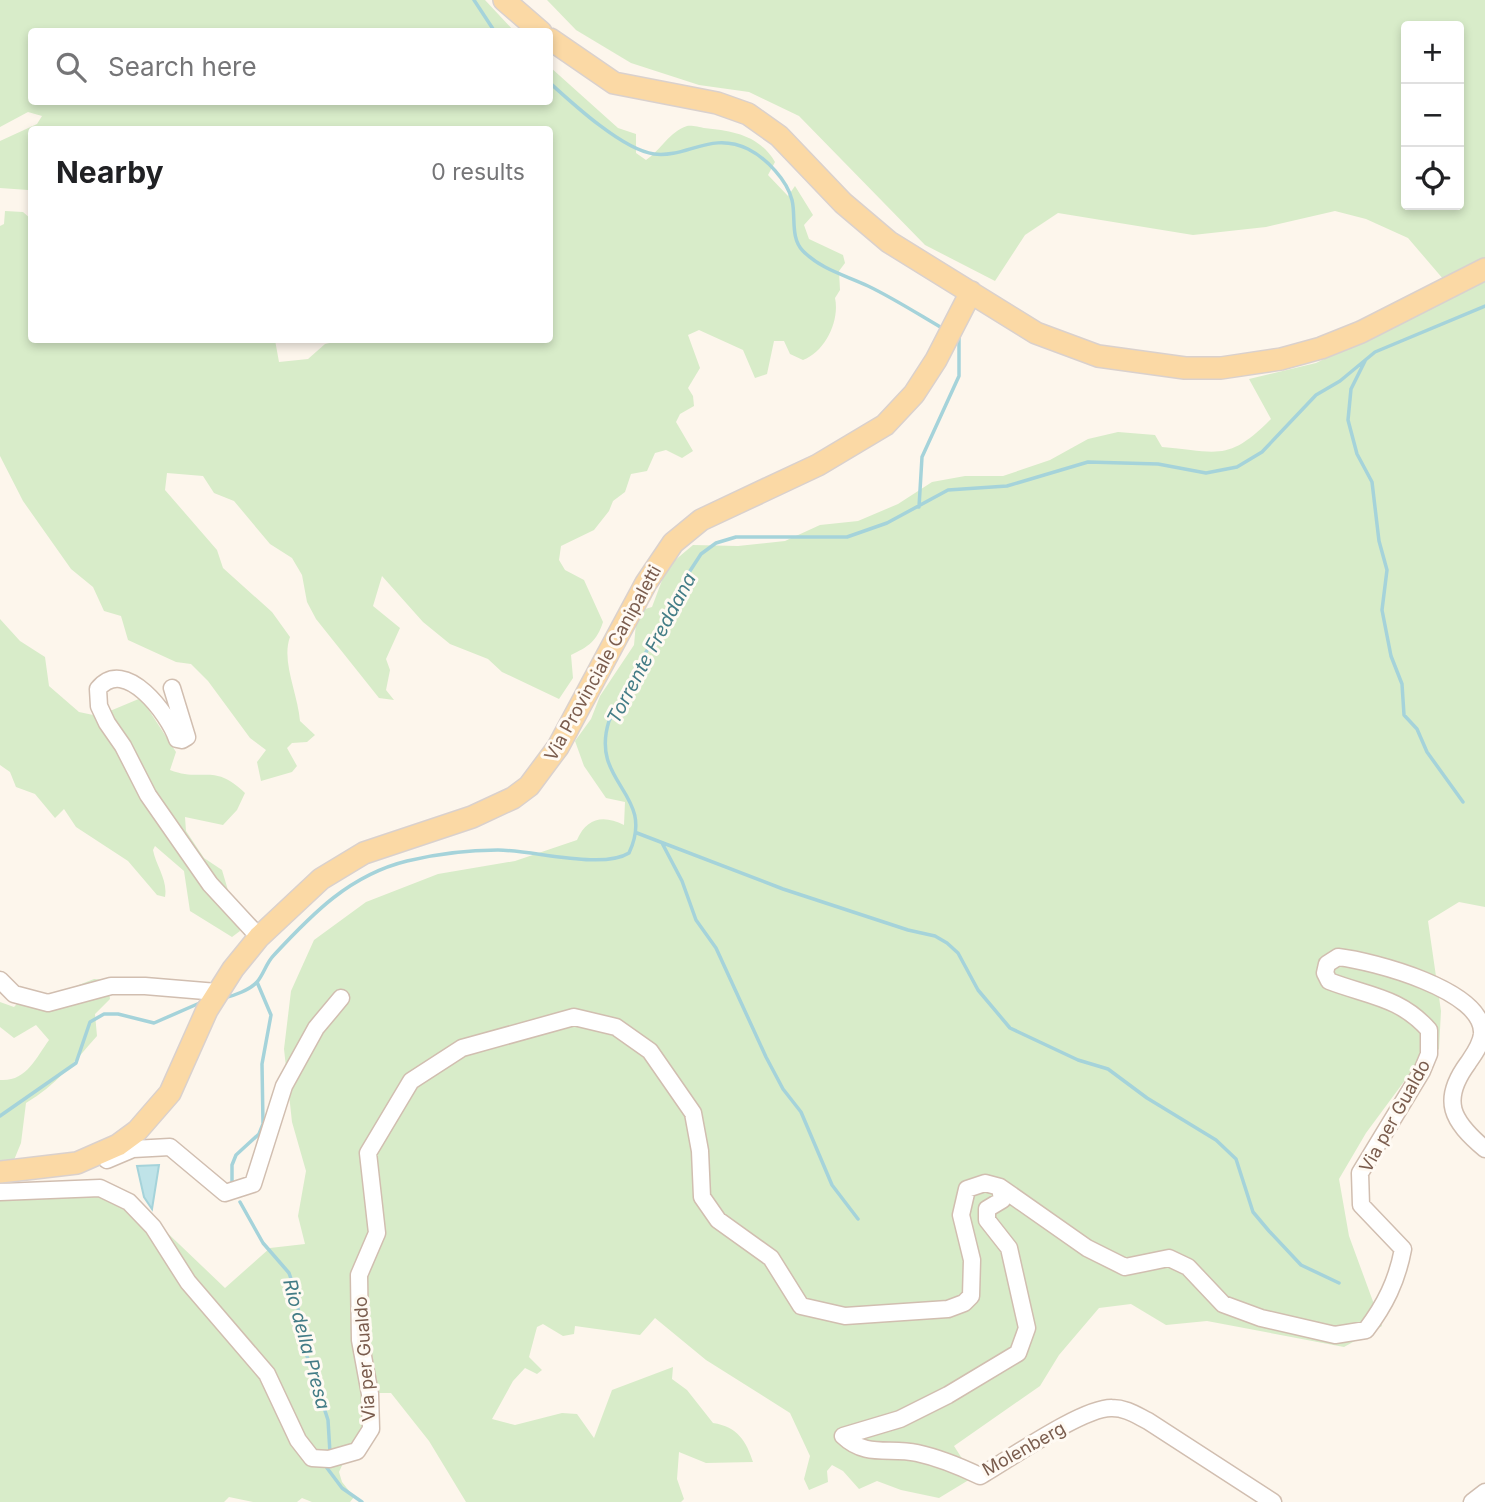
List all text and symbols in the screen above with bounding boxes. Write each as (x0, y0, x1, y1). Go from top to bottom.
map controls (1401, 21, 1464, 210)
button: + (1401, 21, 1464, 84)
search box (28, 28, 553, 105)
icon: search (52, 48, 90, 86)
text: Search here (108, 51, 257, 82)
button: − (1401, 84, 1464, 147)
button: locate (1401, 147, 1464, 210)
text: Nearby (56, 154, 164, 190)
text: 0 results (431, 158, 525, 186)
street label: Via Provinciale Canipaletti (540, 561, 665, 764)
water label: Torrente Freddana (602, 569, 701, 727)
street label: Via per Gualdo (1355, 1056, 1434, 1176)
water label: Rio della Presa (278, 1276, 335, 1412)
street label: Via per Gualdo (350, 1296, 379, 1422)
street label: Molenberg (979, 1417, 1069, 1480)

